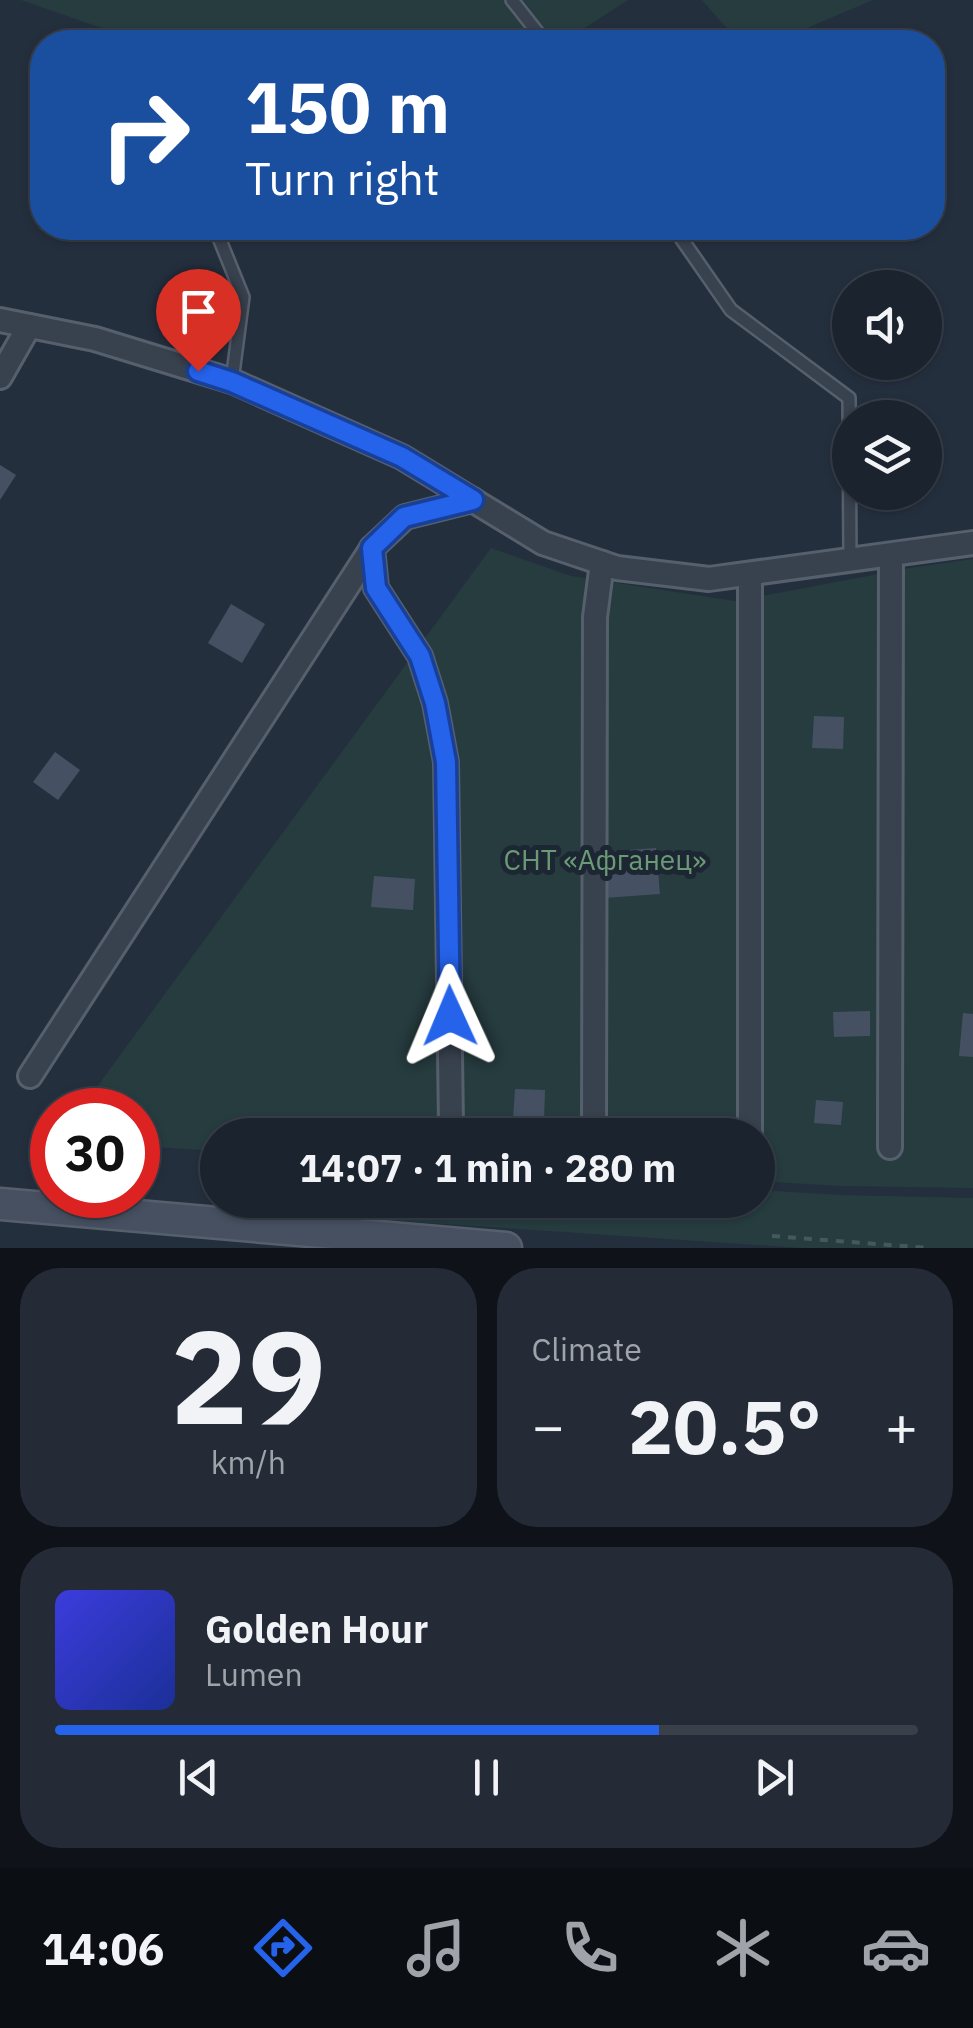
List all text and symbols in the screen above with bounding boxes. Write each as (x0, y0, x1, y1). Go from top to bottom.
text: 150 m (245, 61, 450, 152)
icon: right (80, 70, 210, 200)
text: Turn right (245, 149, 440, 207)
pin (156, 269, 241, 372)
map controls (832, 270, 942, 510)
button: sound (832, 270, 942, 380)
icon: arrive (171, 284, 226, 339)
button: layers (832, 400, 942, 510)
park label: СНТ «Афганец» (504, 841, 706, 878)
position arrow (398, 964, 502, 1068)
speed limit sign: 30 (30, 1088, 160, 1218)
text: 14:07 · 1 min · 280 m (299, 1143, 676, 1192)
text: 29 (170, 1291, 326, 1460)
text: Climate (532, 1328, 642, 1370)
text: 20.5° (628, 1377, 822, 1475)
text: − (532, 1390, 565, 1461)
text: + (885, 1390, 918, 1461)
text: km/h (211, 1441, 286, 1483)
text: Golden Hour (205, 1604, 428, 1653)
text: Lumen (205, 1653, 303, 1695)
icon: previous (171, 1750, 226, 1805)
icon: pause (459, 1750, 514, 1805)
icon: next (747, 1750, 802, 1805)
icon: directions (248, 1913, 318, 1983)
icon: music (401, 1913, 471, 1983)
icon: phone (555, 1913, 625, 1983)
icon: climate (708, 1913, 778, 1983)
icon: car (861, 1913, 931, 1983)
text: 14:06 (42, 1919, 165, 1977)

